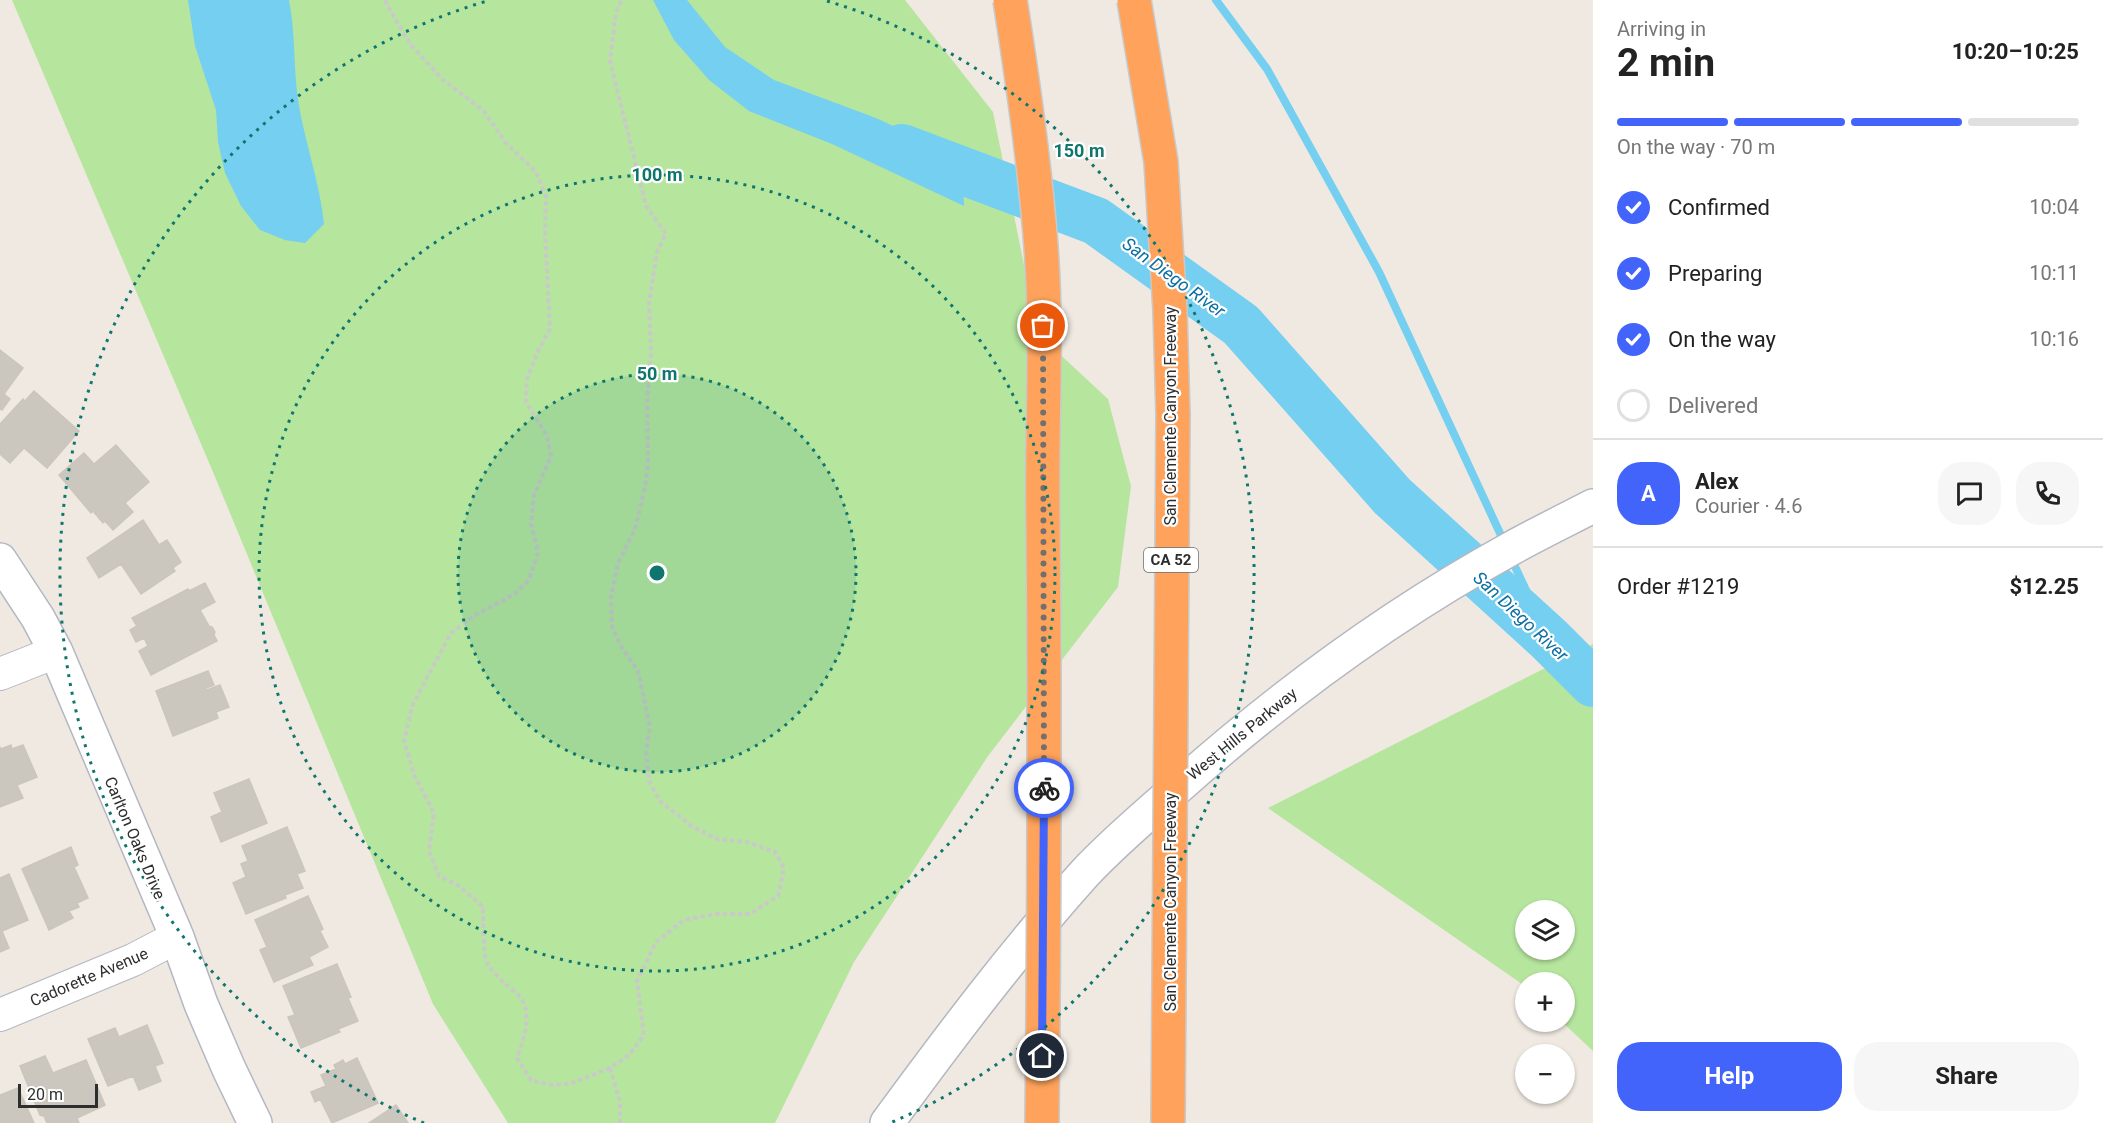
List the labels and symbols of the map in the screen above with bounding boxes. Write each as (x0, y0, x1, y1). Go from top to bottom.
text: 150 m (1053, 140, 1105, 161)
text: 100 m (631, 164, 683, 185)
water label: San Diego River (1119, 233, 1230, 322)
pin (1017, 300, 1068, 351)
street label: San Clemente Canyon Freeway (1161, 306, 1180, 526)
text: 50 m (637, 363, 677, 384)
road number: CA 52 (1144, 548, 1198, 572)
centre of rings (647, 563, 667, 583)
water label: San Diego River (1469, 567, 1573, 666)
street label: West Hills Parkway (1183, 684, 1301, 784)
courier (1014, 758, 1074, 818)
street label: Carlton Oaks Drive (101, 774, 169, 902)
street label: San Clemente Canyon Freeway (1161, 792, 1180, 1012)
street label: Cadorette Avenue (27, 944, 151, 1010)
pin (1016, 1030, 1067, 1081)
scale bar (18, 1081, 98, 1108)

